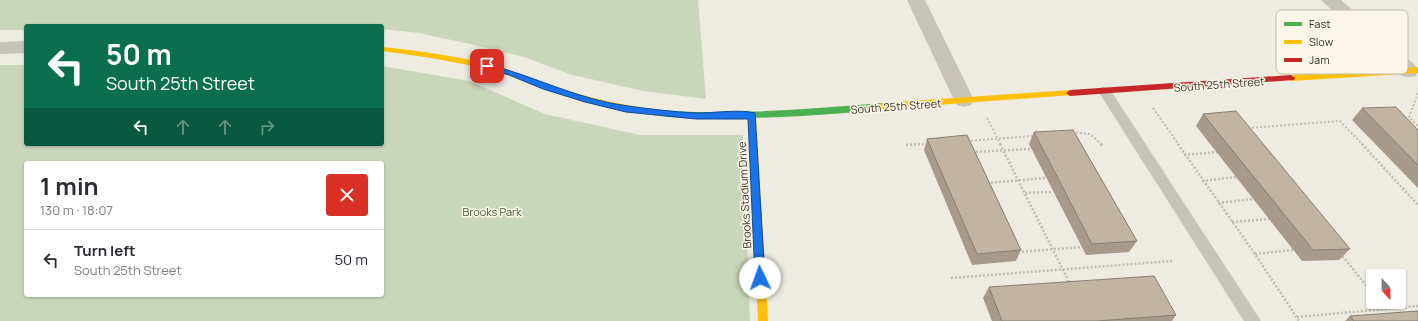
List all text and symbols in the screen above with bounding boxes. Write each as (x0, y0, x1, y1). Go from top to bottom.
legend (1276, 10, 1408, 74)
text: Fast (1309, 16, 1331, 31)
text: Slow (1309, 34, 1334, 49)
text: 50 m (106, 35, 172, 73)
icon: left (40, 40, 92, 92)
pin (470, 49, 504, 83)
text: Jam (1309, 52, 1330, 67)
icon: arrive (476, 55, 498, 77)
text: South 25th Street (106, 71, 255, 95)
street label: South 25th Street (1173, 73, 1265, 95)
street label: South 25th Street (850, 95, 942, 117)
icon: left (130, 116, 152, 138)
icon: ahead (172, 116, 194, 138)
icon: ahead (214, 116, 236, 138)
icon: right (256, 116, 278, 138)
street label: Brooks Stadium Drive (734, 141, 754, 249)
text: 1 min (40, 169, 99, 202)
button: close (326, 174, 368, 216)
text: 130 m · 18:07 (40, 201, 113, 219)
park label: Brooks Park (463, 204, 522, 219)
text: Turn left (74, 240, 136, 261)
icon: left (40, 249, 62, 271)
text: 50 m (334, 249, 368, 270)
position arrow (739, 257, 781, 299)
text: South 25th Street (74, 261, 182, 279)
north arrow (1366, 269, 1406, 309)
map controls (1366, 269, 1406, 309)

